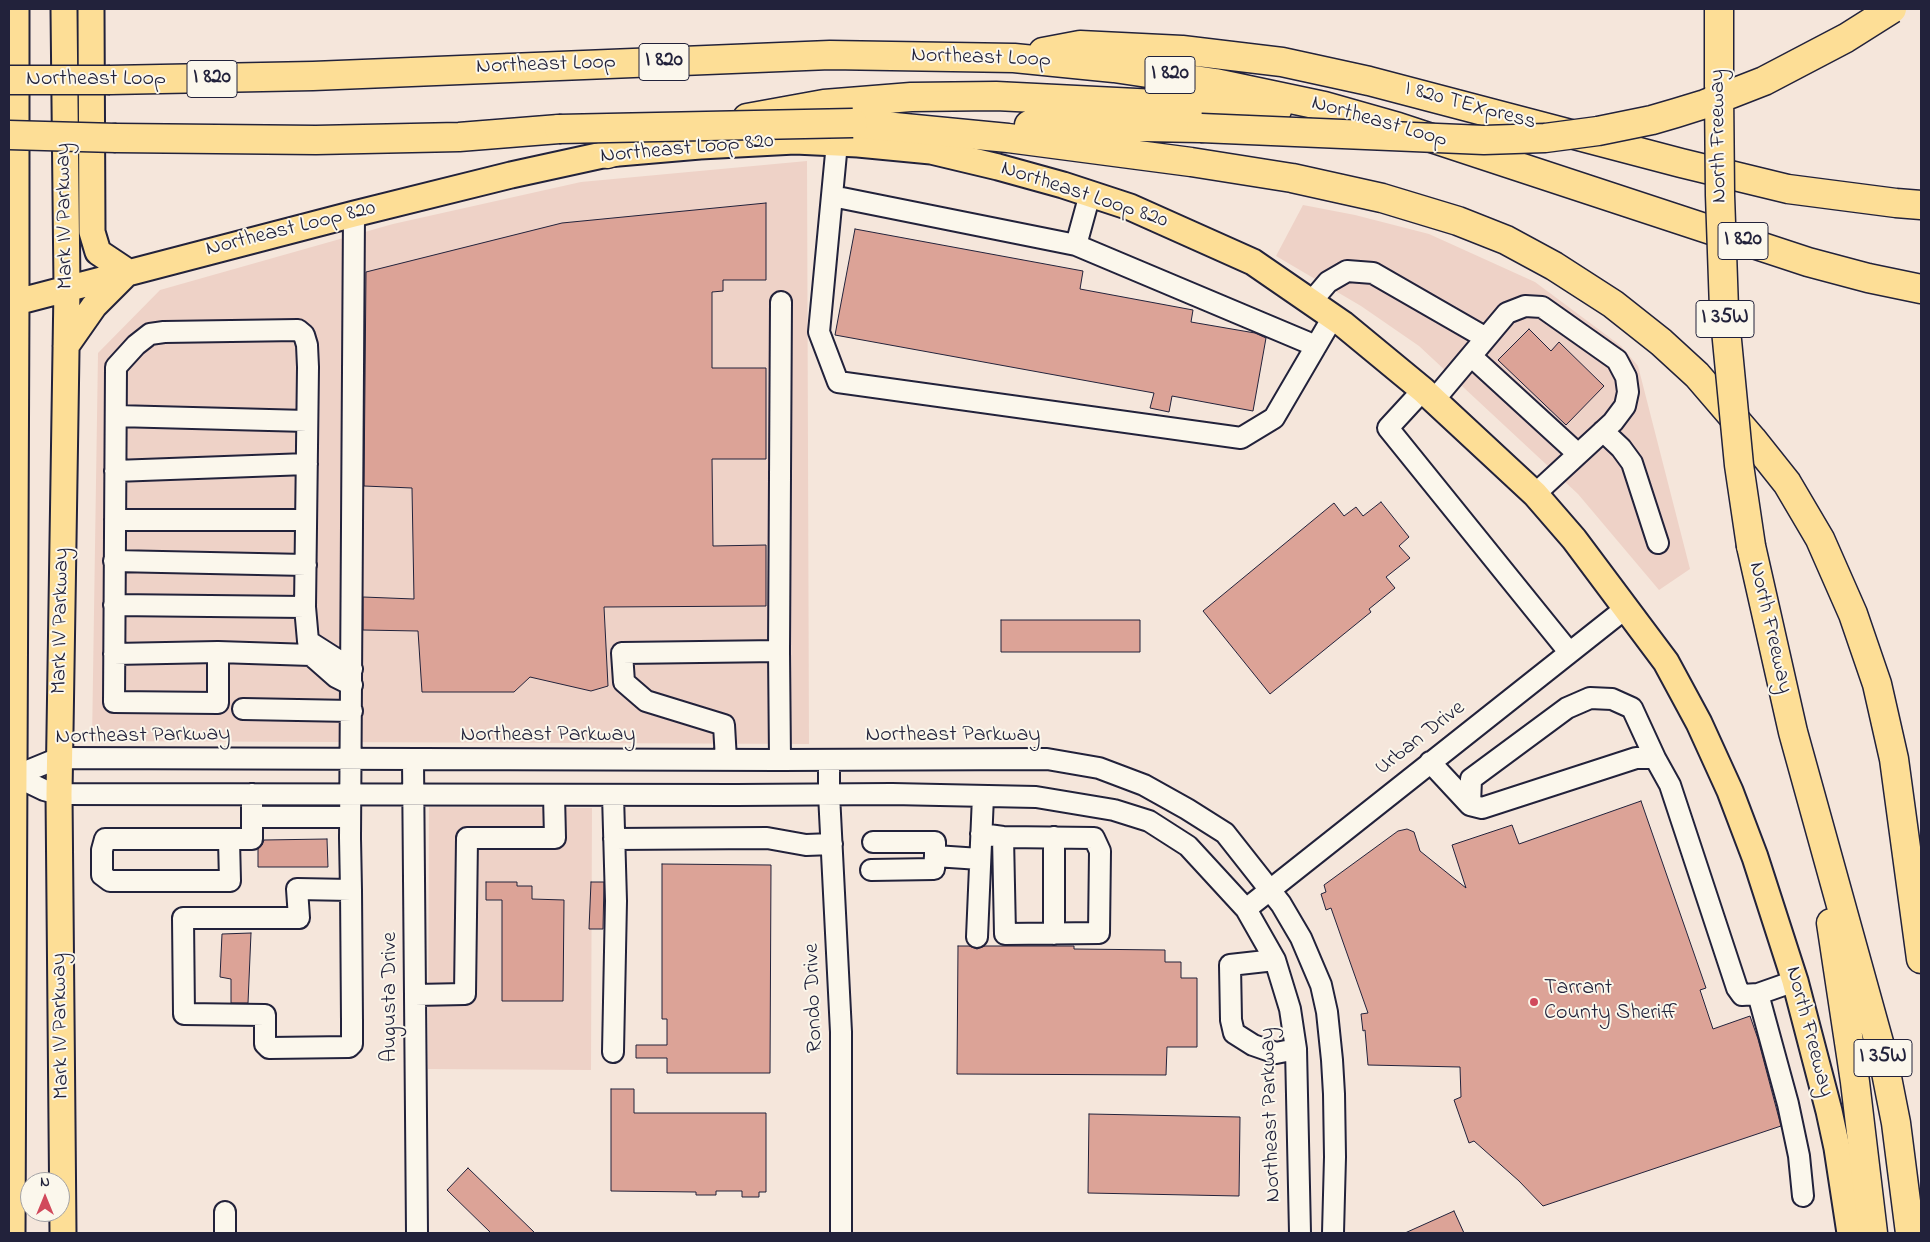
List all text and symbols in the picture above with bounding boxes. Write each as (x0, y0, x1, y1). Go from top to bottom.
street label: Northeast Loop (911, 43, 1051, 75)
road number: I 820 (639, 44, 689, 80)
street label: Northeast Loop (476, 50, 616, 82)
road number: I 820 (1145, 56, 1195, 94)
road number: I 820 (187, 61, 237, 98)
street label: Northeast Loop (26, 67, 166, 93)
street label: North Freeway (1706, 69, 1734, 203)
street label: I 820 TEXpress (1402, 77, 1538, 137)
street label: Northeast Loop (1308, 91, 1450, 155)
street label: Northeast Loop 820 (599, 129, 775, 171)
street label: Mark IV Parkway (52, 143, 80, 289)
street label: Northeast Loop 820 (997, 157, 1171, 235)
street label: Northeast Loop 820 (203, 196, 379, 264)
road number: I 820 (1718, 222, 1768, 260)
road number: I 35W (1696, 300, 1754, 338)
street label: Mark IV Parkway (48, 548, 76, 694)
street label: North Freeway (1741, 560, 1797, 696)
street label: Urban Drive (1371, 696, 1471, 782)
street label: Northeast Parkway (55, 722, 231, 752)
street label: Northeast Parkway (460, 723, 636, 749)
street label: Northeast Parkway (865, 723, 1041, 749)
street label: Augusta Drive (378, 932, 404, 1062)
street label: Rondo Drive (800, 943, 830, 1053)
street label: Mark IV Parkway (48, 953, 76, 1099)
street label: North Freeway (1778, 964, 1838, 1100)
place label: Tarrant County Sheriff (1544, 976, 1677, 1028)
marker: Tarrant County Sheriff (1528, 996, 1540, 1008)
street label: Northeast Parkway (1256, 1027, 1288, 1203)
road number: I 35W (1854, 1040, 1912, 1076)
north arrow (20, 1172, 70, 1222)
text: N (40, 1172, 50, 1193)

